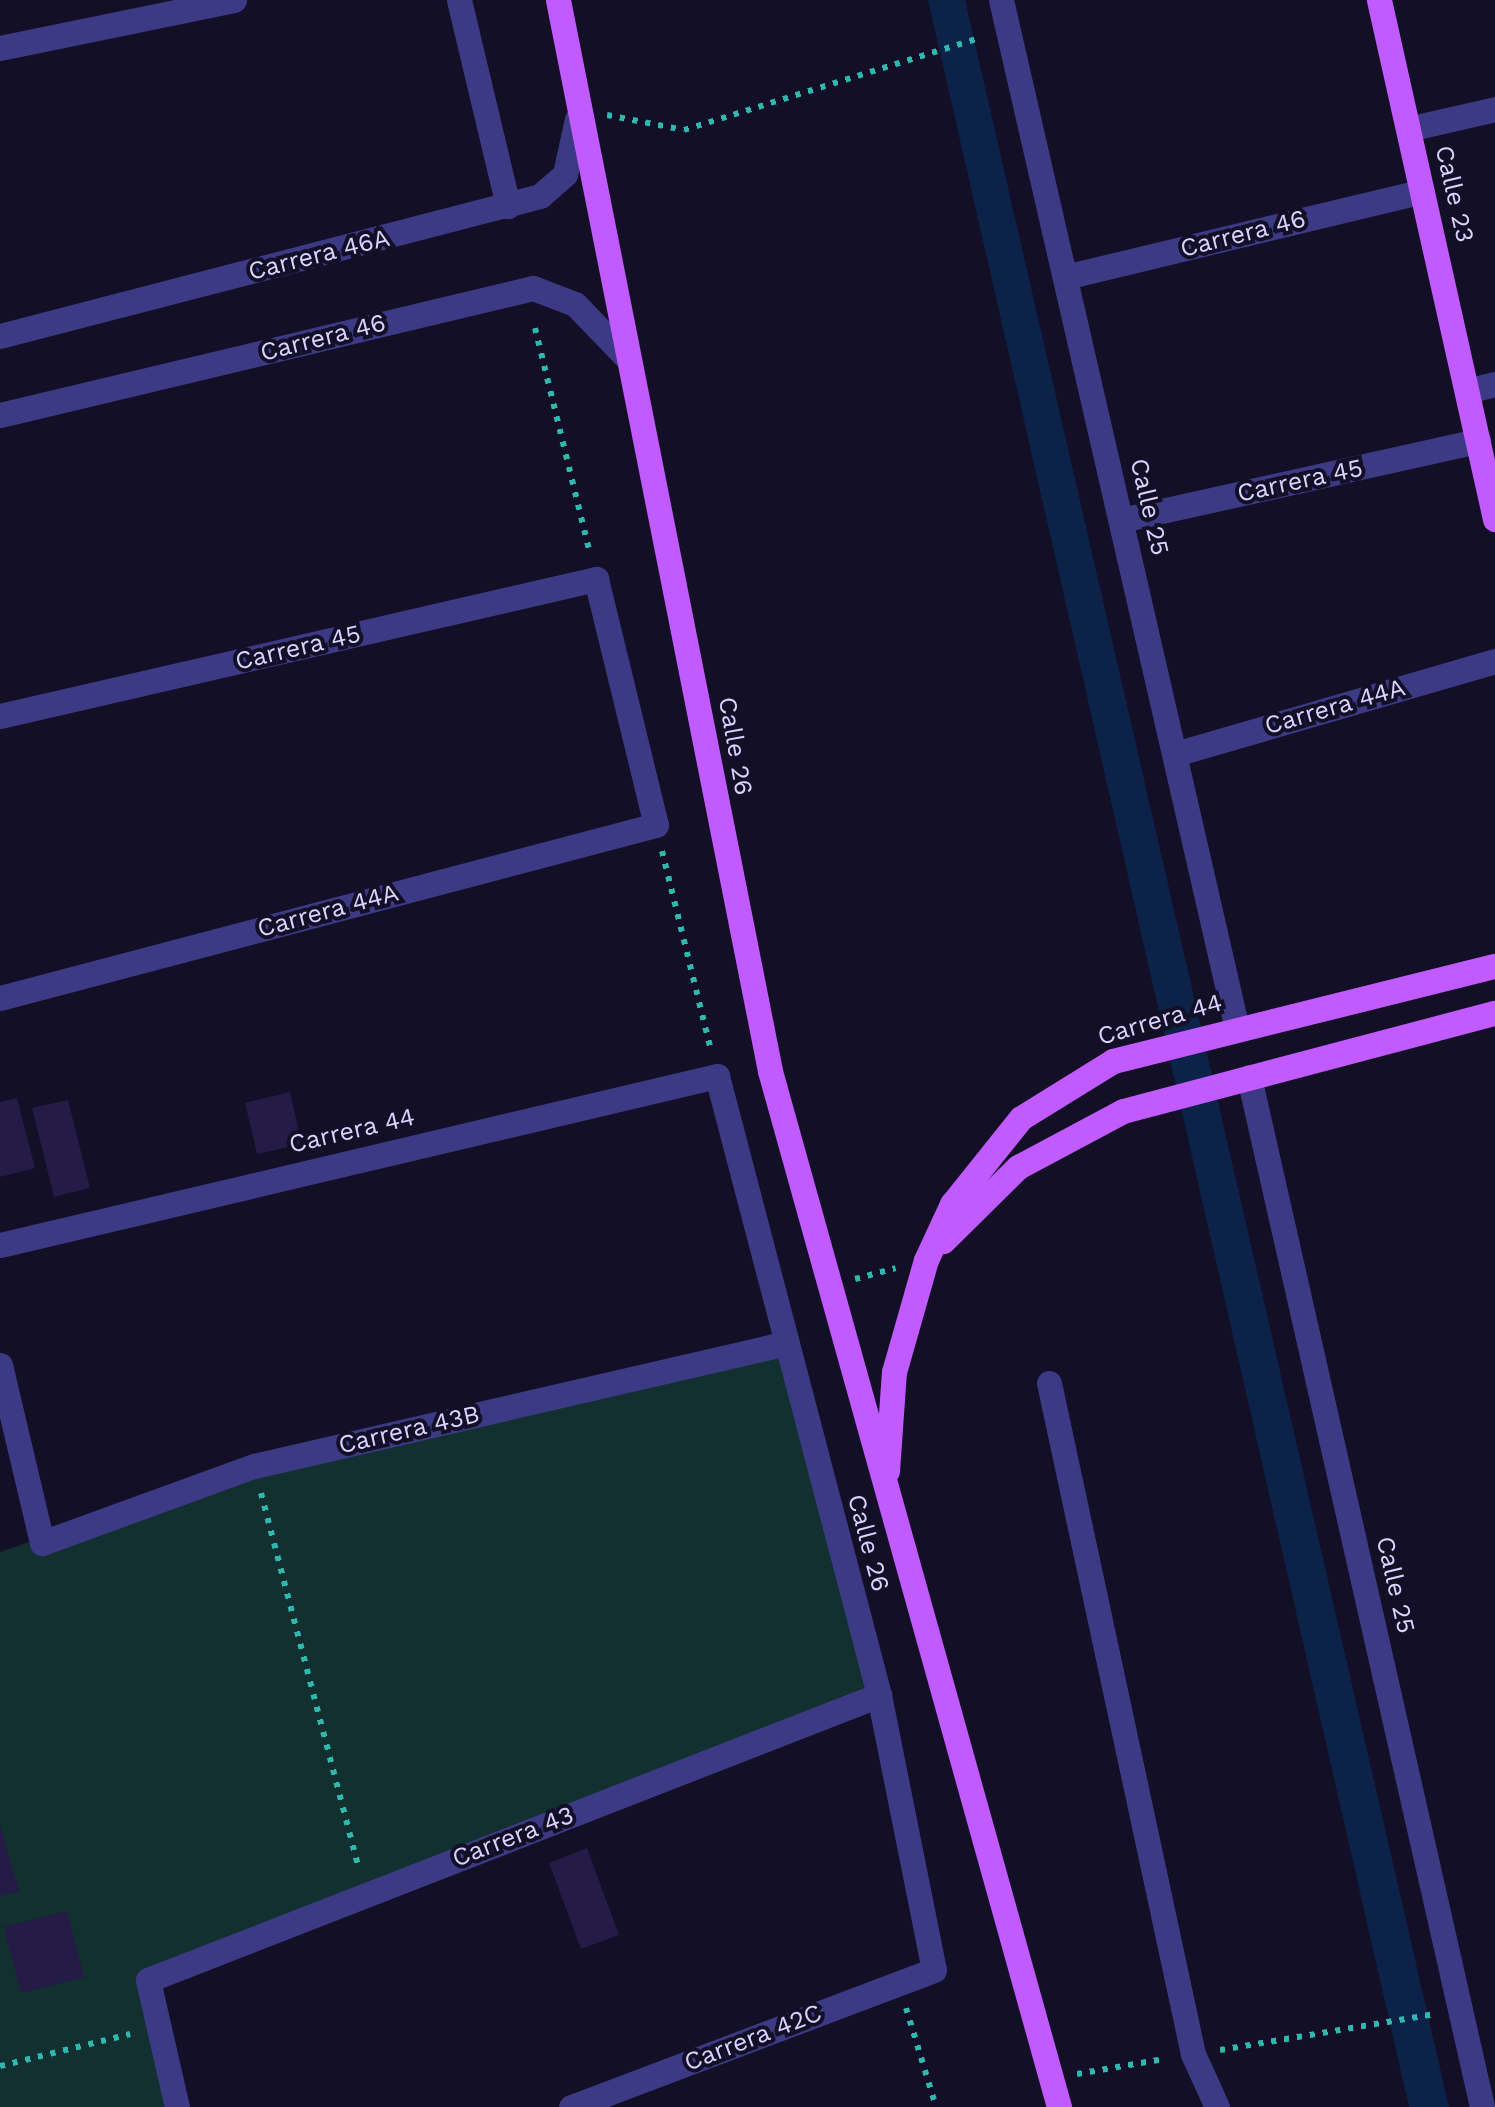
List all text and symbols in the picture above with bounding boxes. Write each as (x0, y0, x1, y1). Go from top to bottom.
street label: Calle 23 (1428, 143, 1480, 245)
street label: Carrera 46 (1177, 204, 1309, 264)
street label: Carrera 46A (245, 223, 393, 287)
street label: Carrera 46 (257, 308, 389, 368)
street label: Carrera 45 (1234, 453, 1366, 509)
street label: Calle 25 (1123, 456, 1175, 558)
street label: Carrera 45 (232, 619, 364, 677)
street label: Carrera 44A (1261, 673, 1409, 741)
street label: Calle 26 (712, 694, 758, 798)
street label: Carrera 44A (254, 878, 402, 944)
street label: Carrera 44 (1094, 988, 1226, 1052)
street label: Carrera 44 (286, 1102, 418, 1160)
street label: Carrera 43B (335, 1399, 483, 1461)
street label: Calle 26 (841, 1491, 895, 1595)
street label: Calle 25 (1369, 1534, 1421, 1636)
street label: Carrera 43 (448, 1800, 578, 1874)
street label: Carrera 42C (680, 1998, 826, 2078)

